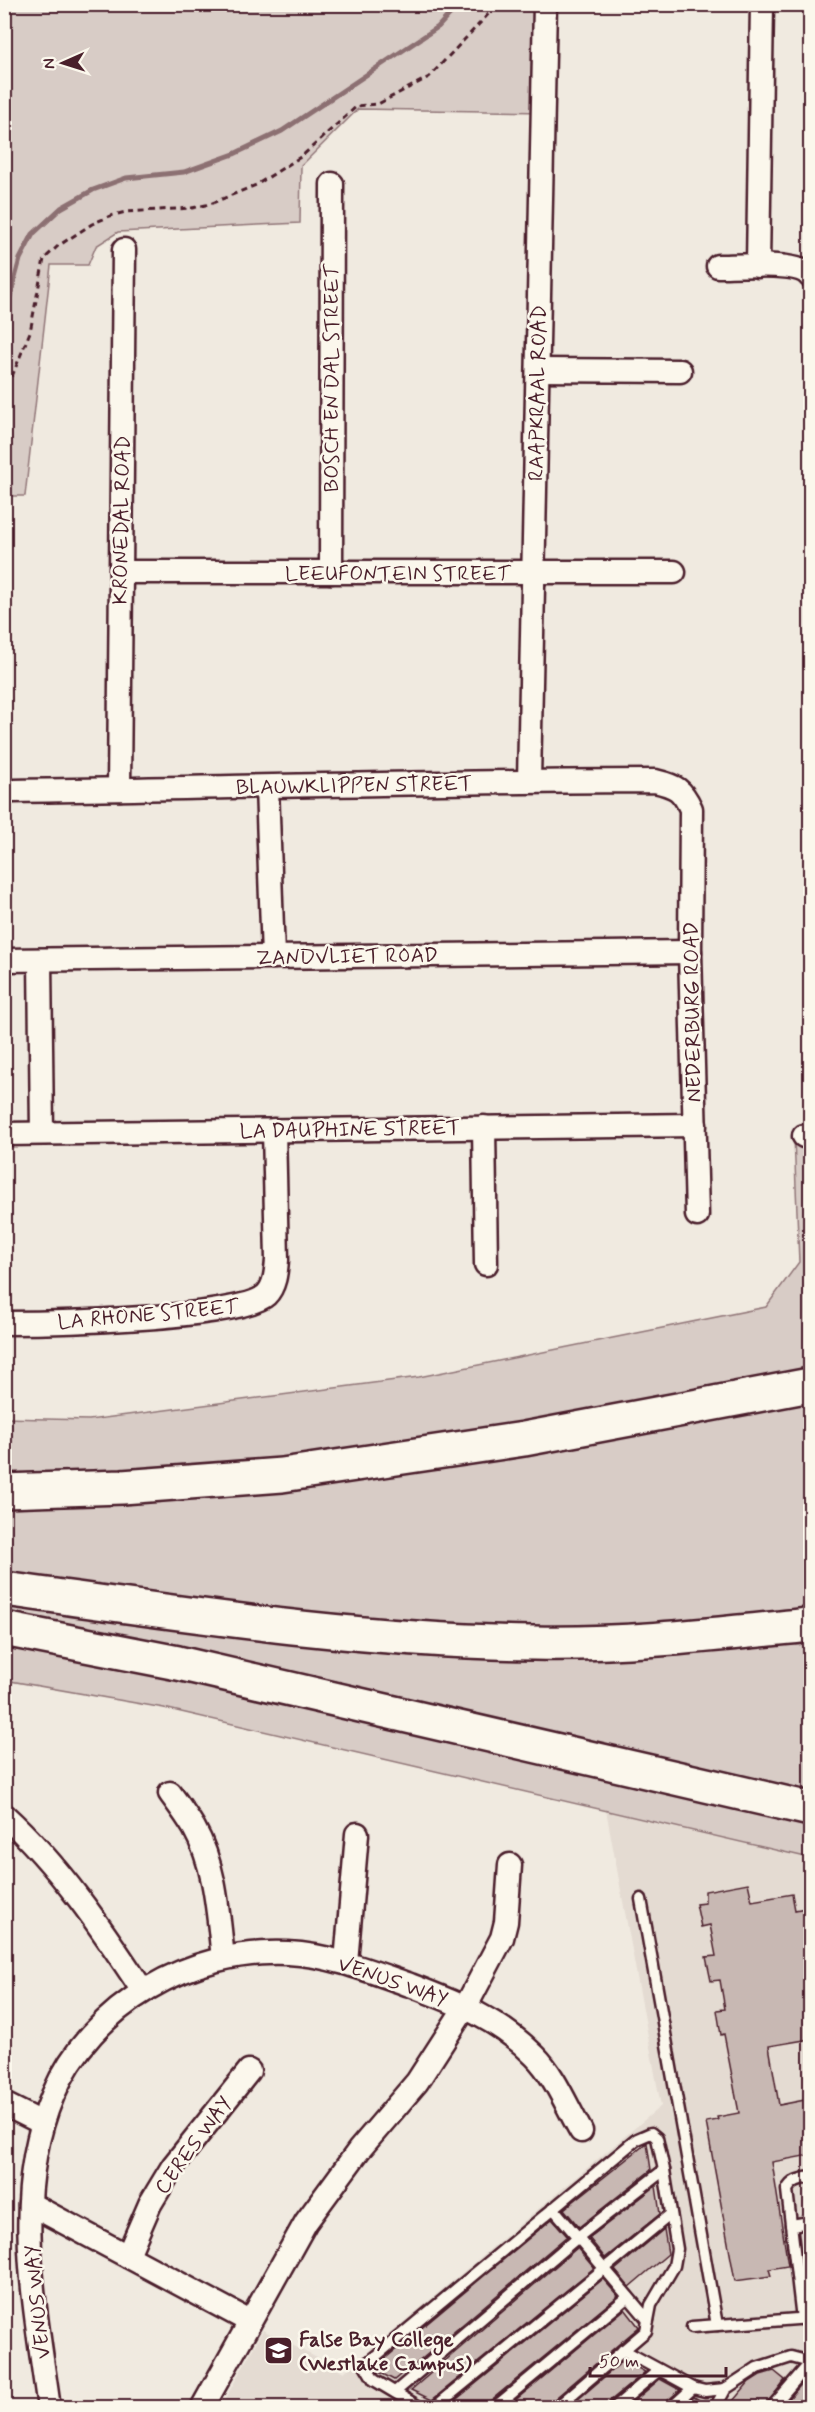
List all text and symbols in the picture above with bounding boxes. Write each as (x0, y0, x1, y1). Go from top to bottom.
north arrow (33, 33, 93, 93)
text: N (39, 58, 60, 70)
street label: BOSCH EN DAL STREET (318, 263, 346, 492)
street label: RAAPKRAAL ROAD (522, 305, 554, 481)
street label: KRONEDAL ROAD (107, 435, 137, 605)
street label: LEEUFONTEIN STREET (285, 560, 512, 588)
street label: BLAUWKLIPPEN STREET (236, 770, 472, 802)
street label: NEDERBURG ROAD (677, 921, 709, 1103)
street label: ZANDVLIET ROAD (256, 941, 438, 973)
street label: LA DAUPHINE STREET (239, 1114, 461, 1146)
street label: LA RHONE STREET (56, 1293, 240, 1337)
street label: VENUS WAY (334, 1950, 452, 2014)
street label: CERES WAY (149, 2091, 239, 2200)
street label: VENUS WAY (18, 2243, 58, 2360)
place label: False Bay College (Westlake Campus) (299, 2326, 472, 2378)
school or university icon: False Bay College (Westlake Campus) (262, 2335, 294, 2367)
scale bar (590, 2340, 726, 2378)
text: 50 m (599, 2350, 639, 2374)

